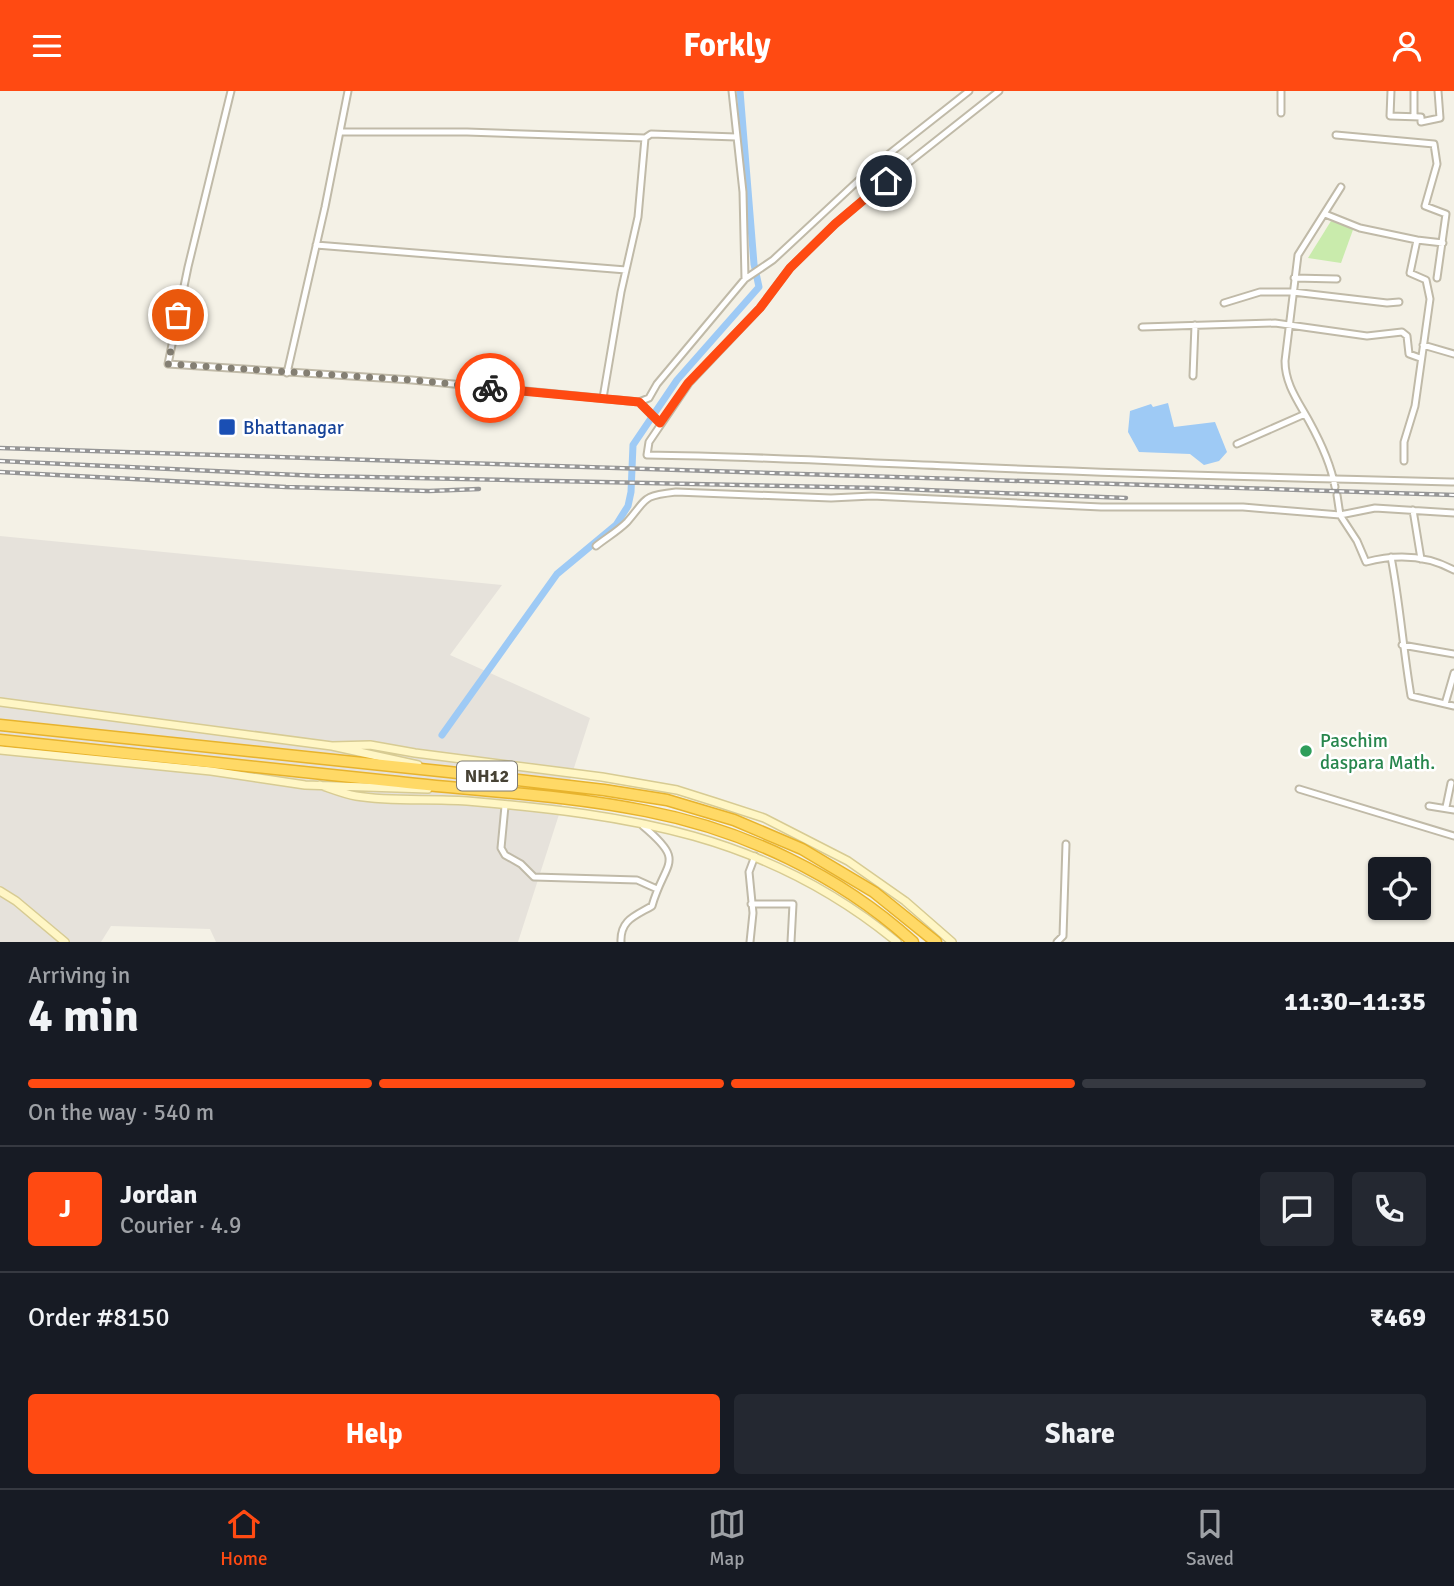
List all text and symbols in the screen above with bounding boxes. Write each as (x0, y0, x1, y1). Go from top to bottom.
text: Forkly (683, 26, 771, 65)
icon: menu (28, 27, 66, 65)
icon: person (1388, 27, 1426, 65)
pin (856, 151, 916, 211)
icon: home (867, 162, 905, 200)
pin (148, 285, 208, 345)
icon: bag (159, 296, 197, 334)
courier (455, 353, 525, 423)
icon: bike (471, 369, 509, 407)
place label: Bhattanagar (243, 416, 344, 440)
marker: Bhattanagar (217, 417, 237, 437)
place label: Paschim daspara Math. (1320, 729, 1435, 775)
marker: Paschim daspara Math. (1298, 743, 1314, 759)
road number: NH12 (457, 761, 517, 791)
map controls (1368, 857, 1431, 920)
button: locate (1368, 857, 1431, 920)
text: Arriving in (28, 961, 130, 990)
text: 11:30–11:35 (1284, 986, 1426, 1018)
text: 4 min (28, 988, 139, 1044)
text: On the way · 540 m (28, 1098, 214, 1127)
button: chat (1260, 1172, 1334, 1246)
button: phone (1352, 1172, 1426, 1246)
text: Jordan (120, 1179, 197, 1211)
text: J (59, 1193, 71, 1225)
text: Courier · 4.9 (120, 1211, 241, 1240)
text: Order #8150 (28, 1302, 169, 1334)
text: ₹469 (1370, 1302, 1426, 1334)
button: Help (28, 1394, 720, 1474)
button: Share (734, 1394, 1426, 1474)
tab: Home (220, 1505, 267, 1571)
tab: Map (708, 1505, 746, 1571)
tab: Saved (1186, 1505, 1234, 1571)

